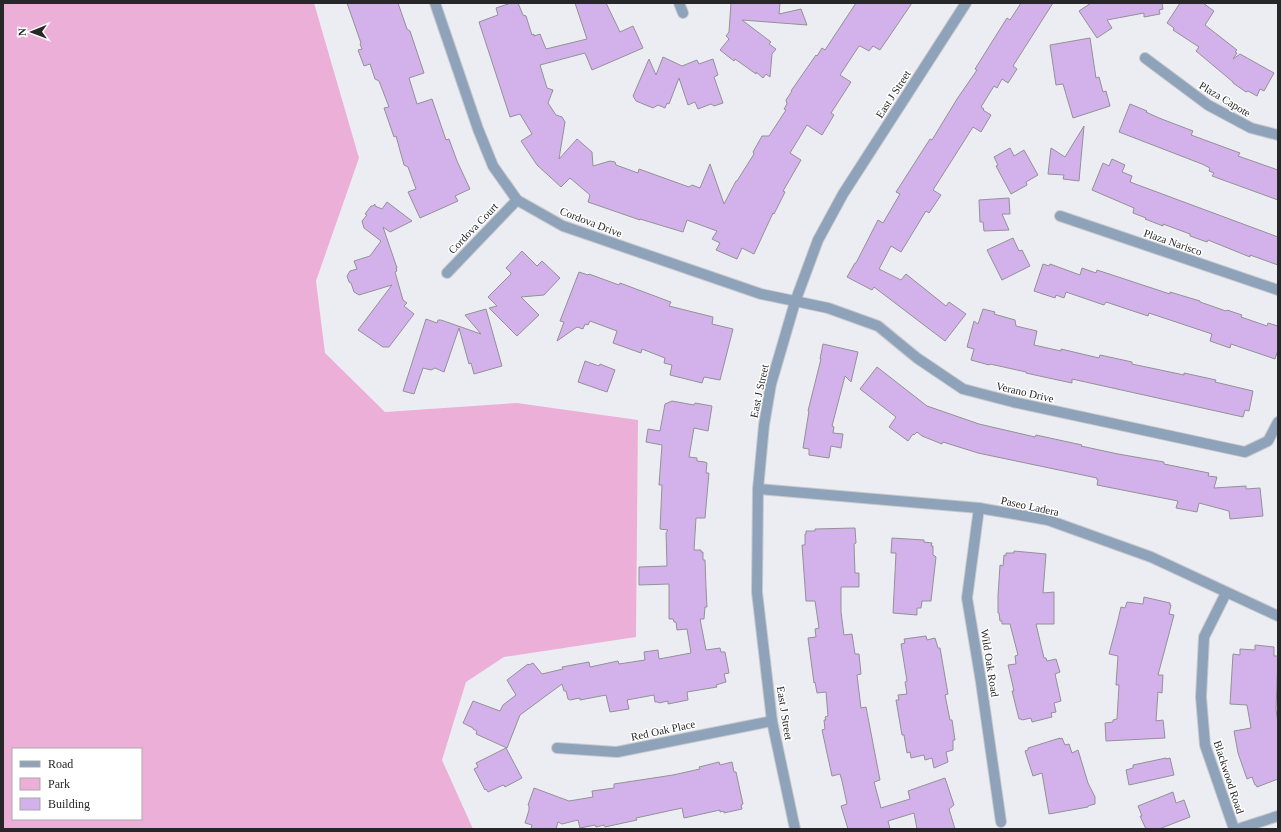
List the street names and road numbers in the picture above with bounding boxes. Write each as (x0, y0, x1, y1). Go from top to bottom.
street label: East J Street (873, 68, 913, 120)
street label: Plaza Capote (1197, 79, 1253, 119)
street label: Cordova Court (446, 200, 500, 256)
street label: Cordova Drive (558, 205, 624, 239)
street label: Plaza Narisco (1142, 226, 1204, 258)
street label: East J Street (747, 363, 771, 419)
street label: Verano Drive (995, 380, 1055, 405)
street label: Paseo Ladera (1000, 494, 1060, 518)
street label: Wild Oak Road (979, 628, 1001, 698)
street label: East J Street (775, 685, 795, 741)
street label: Red Oak Place (630, 717, 696, 743)
street label: Blackwood Road (1212, 739, 1247, 815)

